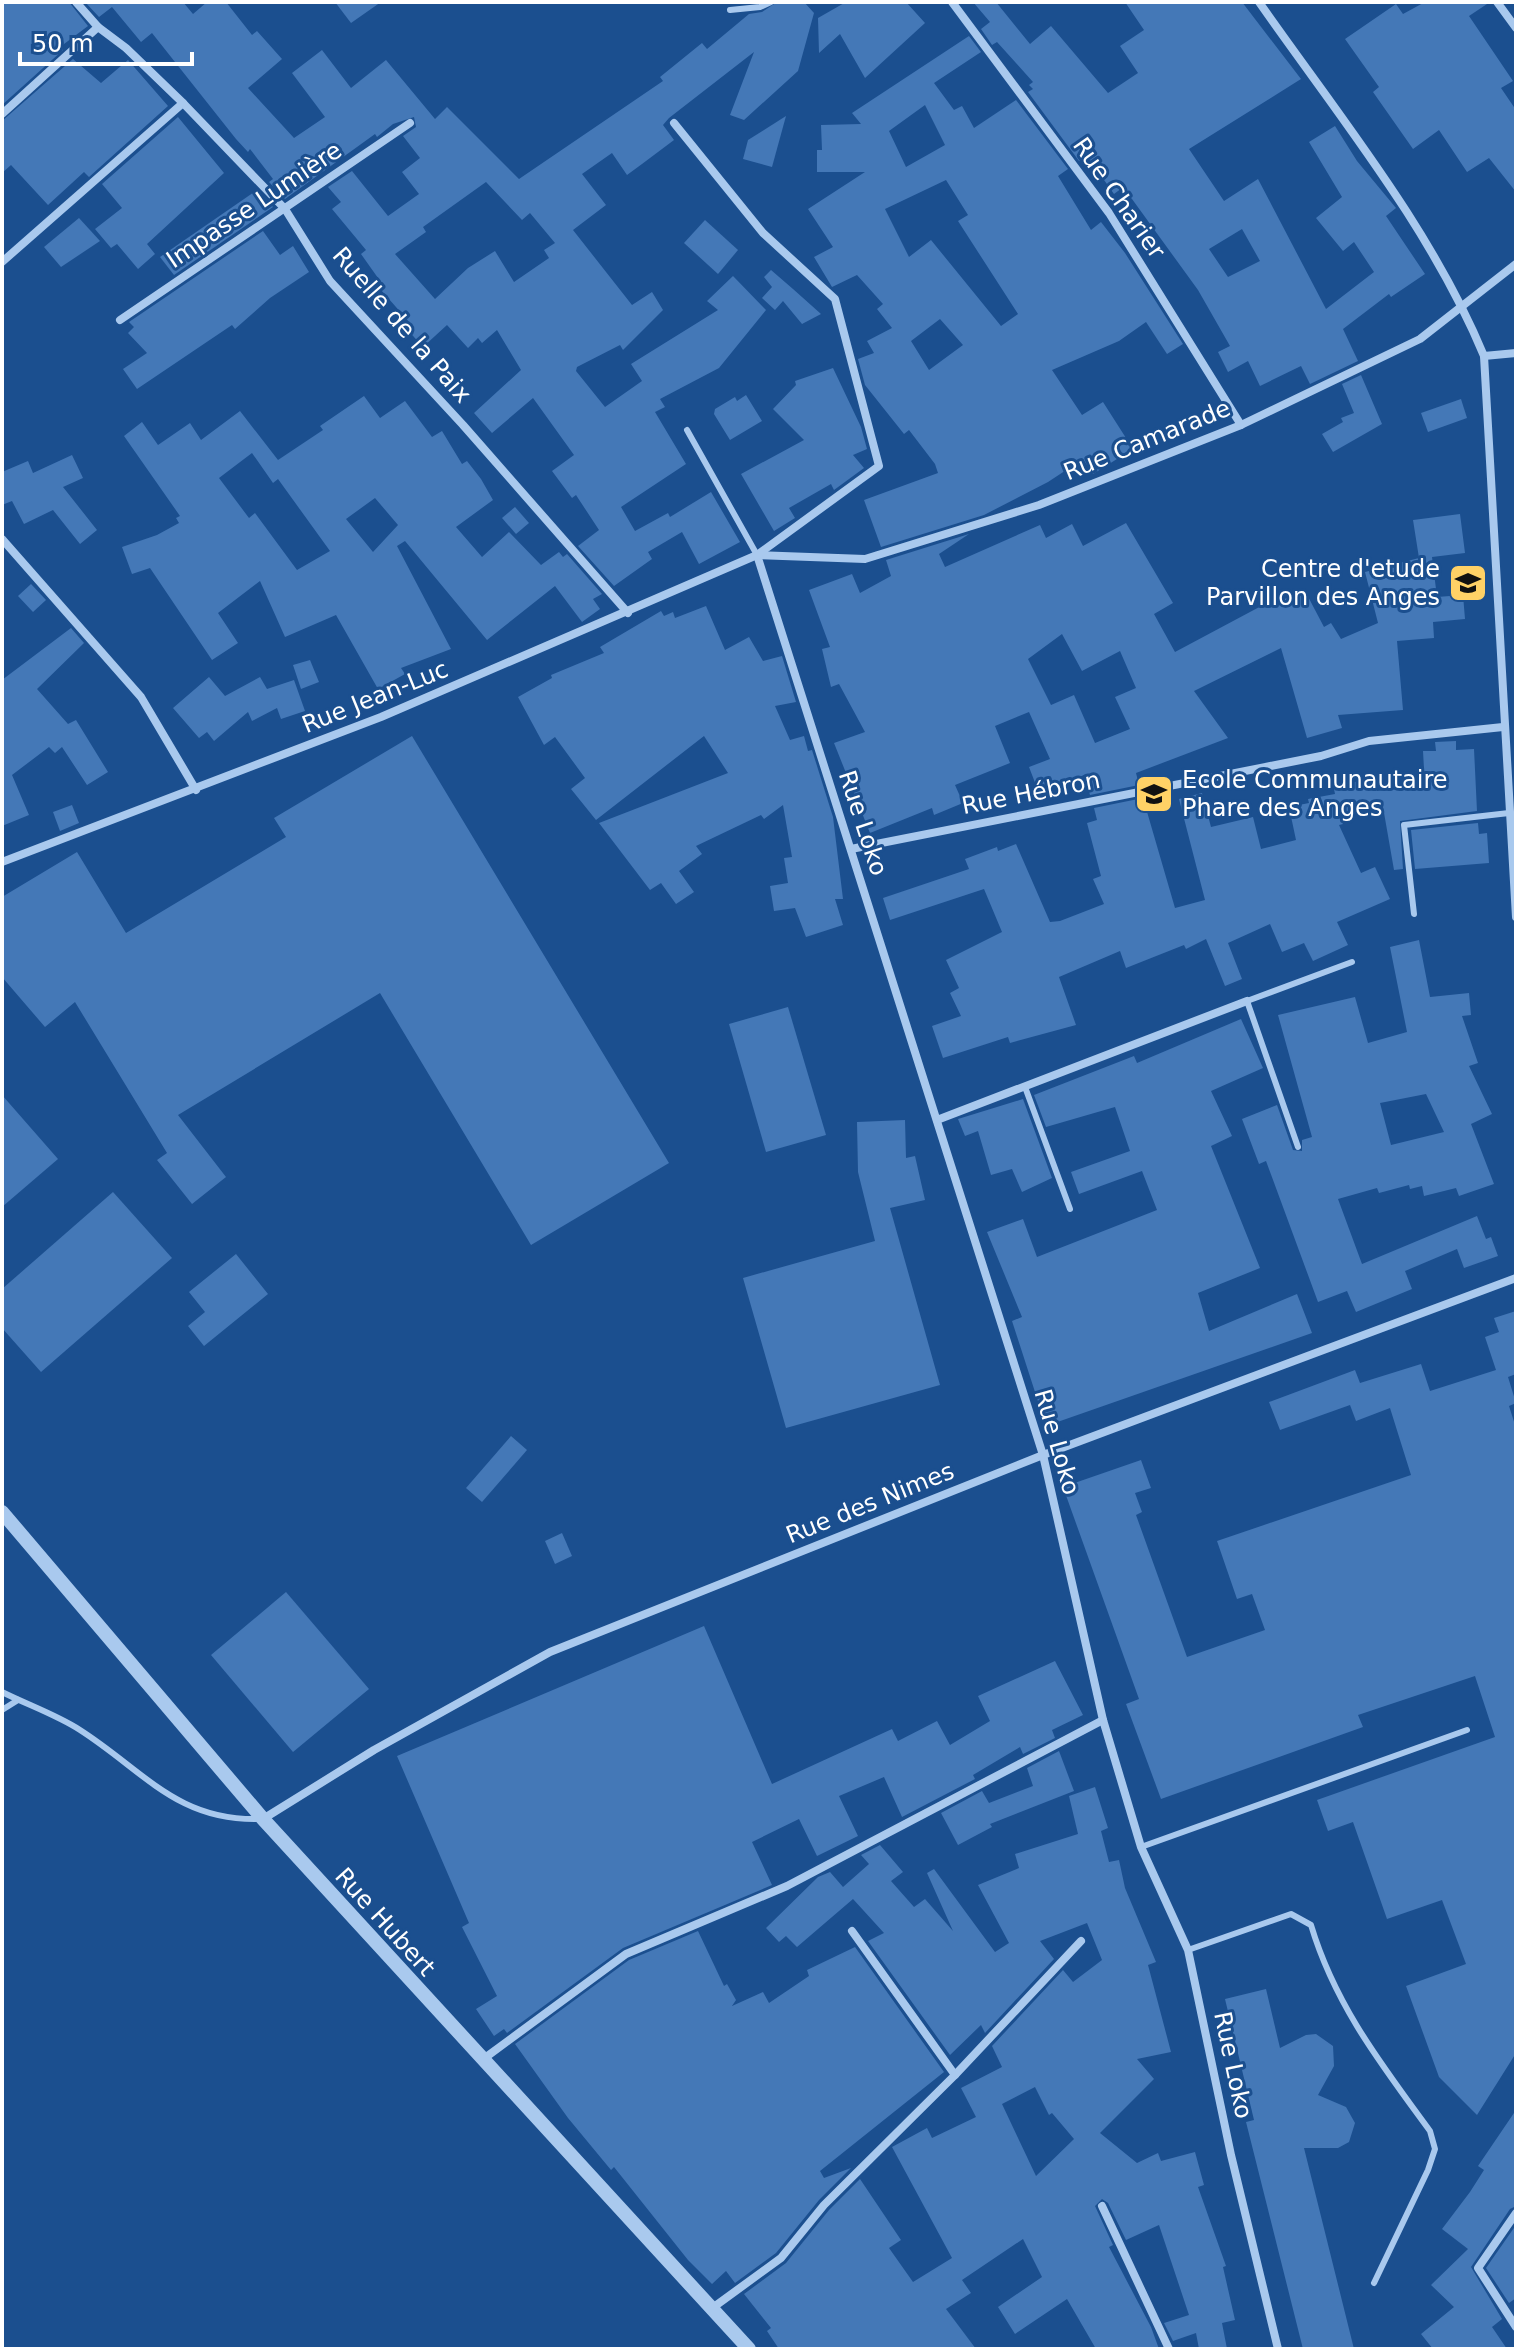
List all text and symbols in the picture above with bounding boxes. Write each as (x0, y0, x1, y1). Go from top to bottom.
scale bar (20, 16, 192, 66)
text: 50 m (32, 30, 94, 58)
street label: Rue Charier (1067, 132, 1171, 264)
street label: Impasse Lumière (161, 136, 347, 274)
street label: Ruelle de la Paix (327, 242, 477, 408)
street label: Rue Camarade (1060, 394, 1234, 486)
place label: Centre d'etude Parvillon des Anges (1206, 555, 1440, 611)
school or university icon: Centre d'etude Parvillon des Anges (1447, 562, 1489, 604)
street label: Rue Jean-Luc (298, 655, 452, 739)
street label: Rue Hébron (959, 766, 1103, 820)
place label: Ecole Communautaire Phare des Anges (1182, 766, 1448, 822)
street label: Rue Loko (833, 767, 893, 879)
school or university icon: Ecole Communautaire Phare des Anges (1133, 773, 1175, 815)
street label: Rue Loko (1029, 1386, 1085, 1498)
street label: Rue des Nimes (782, 1457, 958, 1549)
street label: Rue Hubert (329, 1862, 441, 1982)
street label: Rue Loko (1208, 2009, 1258, 2121)

